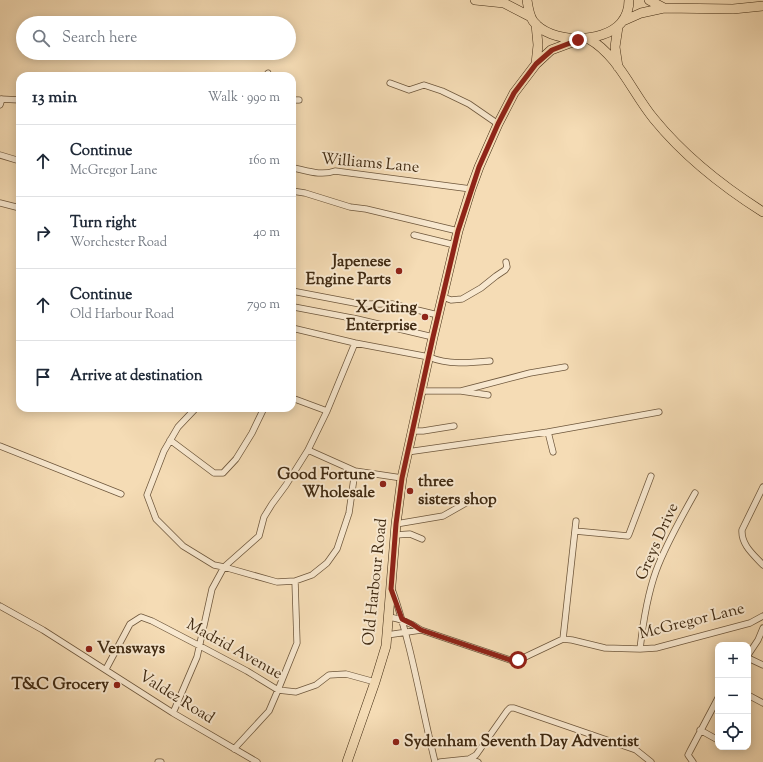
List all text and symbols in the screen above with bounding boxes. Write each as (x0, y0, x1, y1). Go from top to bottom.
search box (16, 16, 296, 60)
icon: search (30, 27, 52, 49)
text: Search here (62, 28, 137, 49)
route end (569, 31, 587, 49)
text: 13 min (32, 86, 77, 110)
text: Walk · 990 m (208, 89, 280, 107)
text: Continue (70, 141, 132, 162)
street label: Williams Lane (320, 148, 420, 180)
icon: ahead (32, 150, 54, 172)
text: 160 m (249, 152, 280, 170)
text: McGregor Lane (70, 162, 158, 180)
text: Turn right (70, 213, 136, 234)
icon: right (32, 222, 54, 244)
text: 40 m (253, 224, 280, 242)
text: Worchester Road (70, 234, 167, 252)
place label: Japenese Engine Parts (306, 251, 392, 292)
marker: Japenese Engine Parts (394, 266, 404, 276)
text: Continue (70, 285, 132, 306)
icon: ahead (32, 294, 54, 316)
text: 790 m (247, 296, 280, 314)
place label: X-Citing Enterprise (346, 297, 418, 338)
text: Old Harbour Road (70, 306, 174, 324)
marker: X-Citing Enterprise (420, 312, 430, 322)
icon: arrive (32, 366, 54, 388)
text: Arrive at destination (70, 366, 203, 387)
place label: Good Fortune Wholesale (277, 464, 376, 505)
place label: three sisters shop (418, 471, 497, 512)
marker: Good Fortune Wholesale (378, 479, 388, 489)
marker: three sisters shop (405, 486, 415, 496)
street label: Greys Drive (631, 500, 685, 584)
street label: Old Harbour Road (358, 517, 394, 647)
street label: McGregor Lane (637, 598, 747, 646)
street label: Madrid Avenue (182, 614, 286, 686)
place label: Vensways (97, 638, 165, 661)
map controls (715, 642, 751, 750)
button: + (715, 642, 751, 678)
marker: Vensways (84, 644, 94, 654)
route start (509, 651, 527, 669)
street label: Valdez Road (134, 666, 218, 730)
place label: T&C Grocery (11, 674, 109, 697)
button: − (715, 678, 751, 714)
marker: T&C Grocery (112, 680, 122, 690)
button: locate (715, 714, 751, 750)
place label: Sydenham Seventh Day Adventist (404, 731, 639, 754)
marker: Sydenham Seventh Day Adventist (391, 737, 401, 747)

